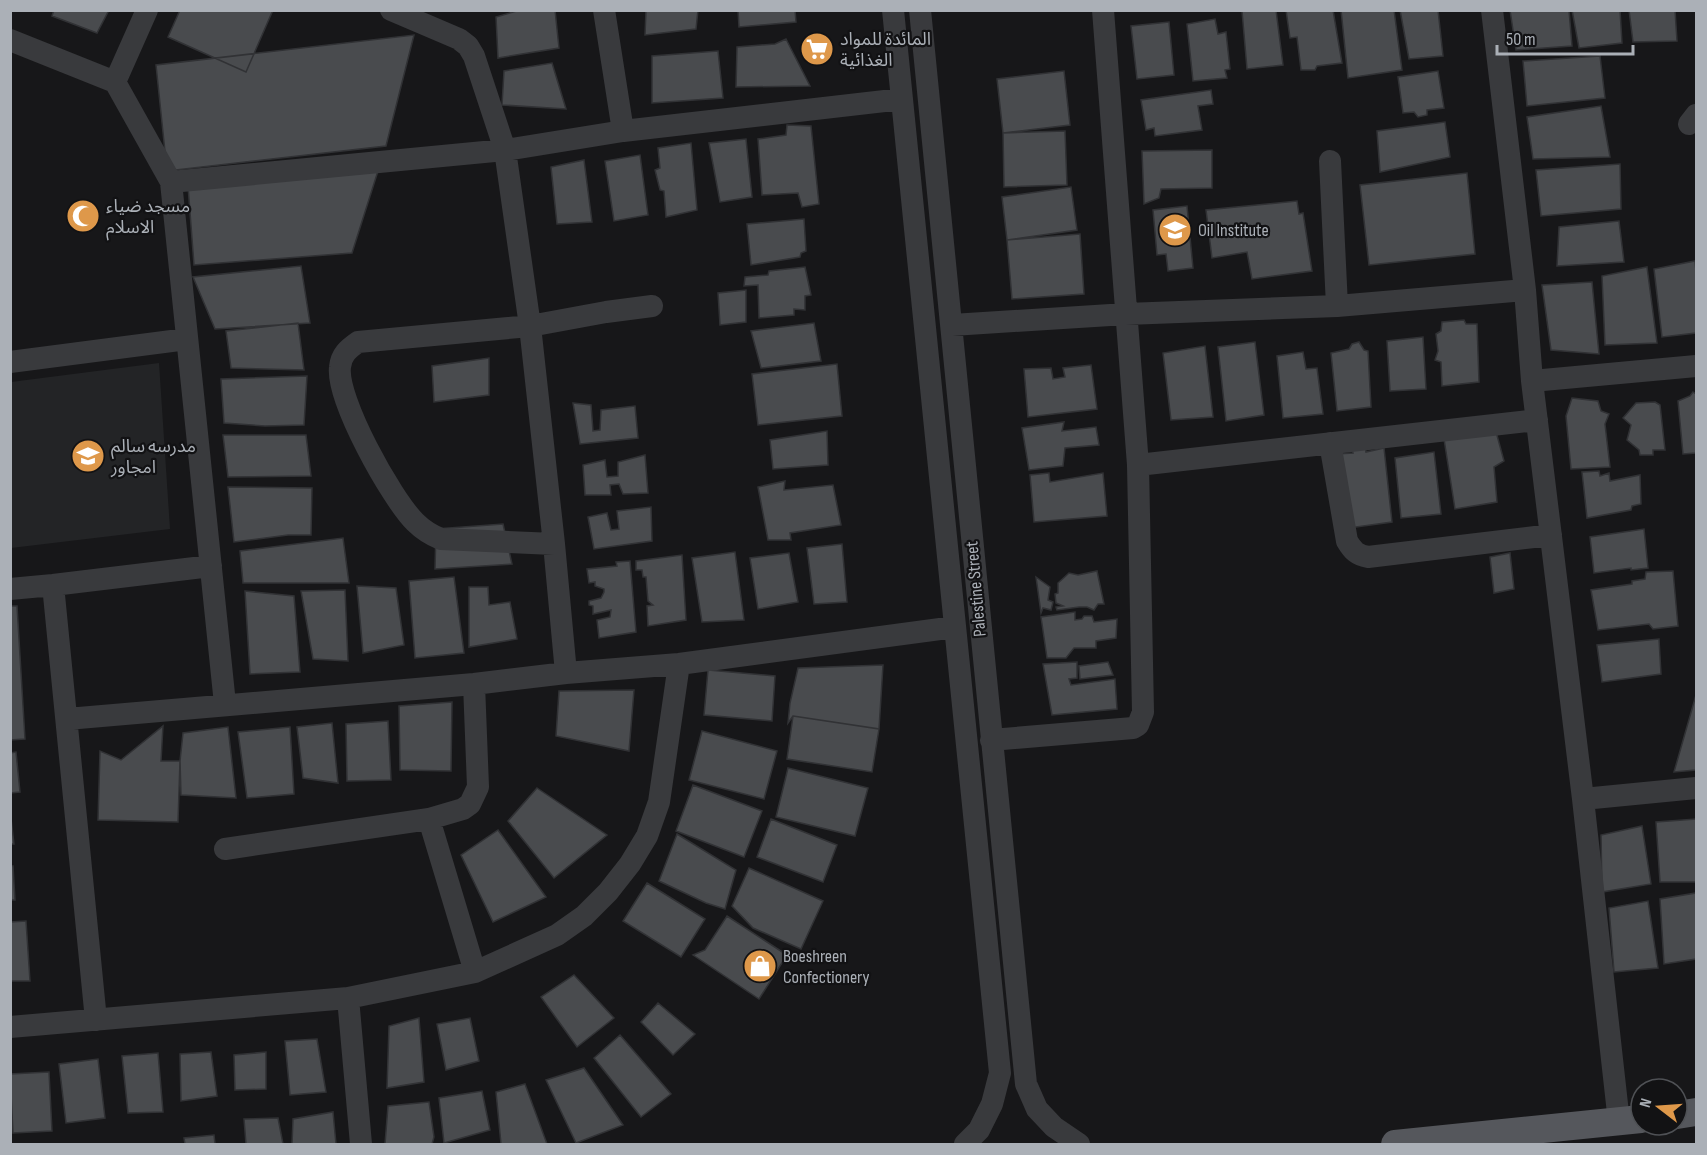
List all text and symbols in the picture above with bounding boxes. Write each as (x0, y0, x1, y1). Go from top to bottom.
scale bar (1497, 18, 1634, 56)
place label: المائدة للمواد الغذائية (840, 29, 931, 71)
text: 50 m (1506, 29, 1536, 50)
supermarket icon: المائدة للمواد الغذائية (799, 31, 835, 67)
place label: مسجد ضياء الاسلام (106, 196, 190, 241)
mosque icon: مسجد ضياء الاسلام (65, 198, 101, 234)
school or university icon: Oil Institute (1157, 212, 1193, 248)
place label: Oil Institute (1198, 220, 1269, 241)
place label: مدرسه سالم امجاور (110, 436, 196, 478)
school or university icon: مدرسه سالم امجاور (70, 438, 106, 474)
street label: Palestine Street (961, 540, 991, 638)
place label: Boeshreen Confectionery (783, 946, 869, 988)
shop icon: Boeshreen Confectionery (742, 948, 778, 984)
north arrow (1629, 1077, 1689, 1137)
text: N (1636, 1096, 1656, 1110)

